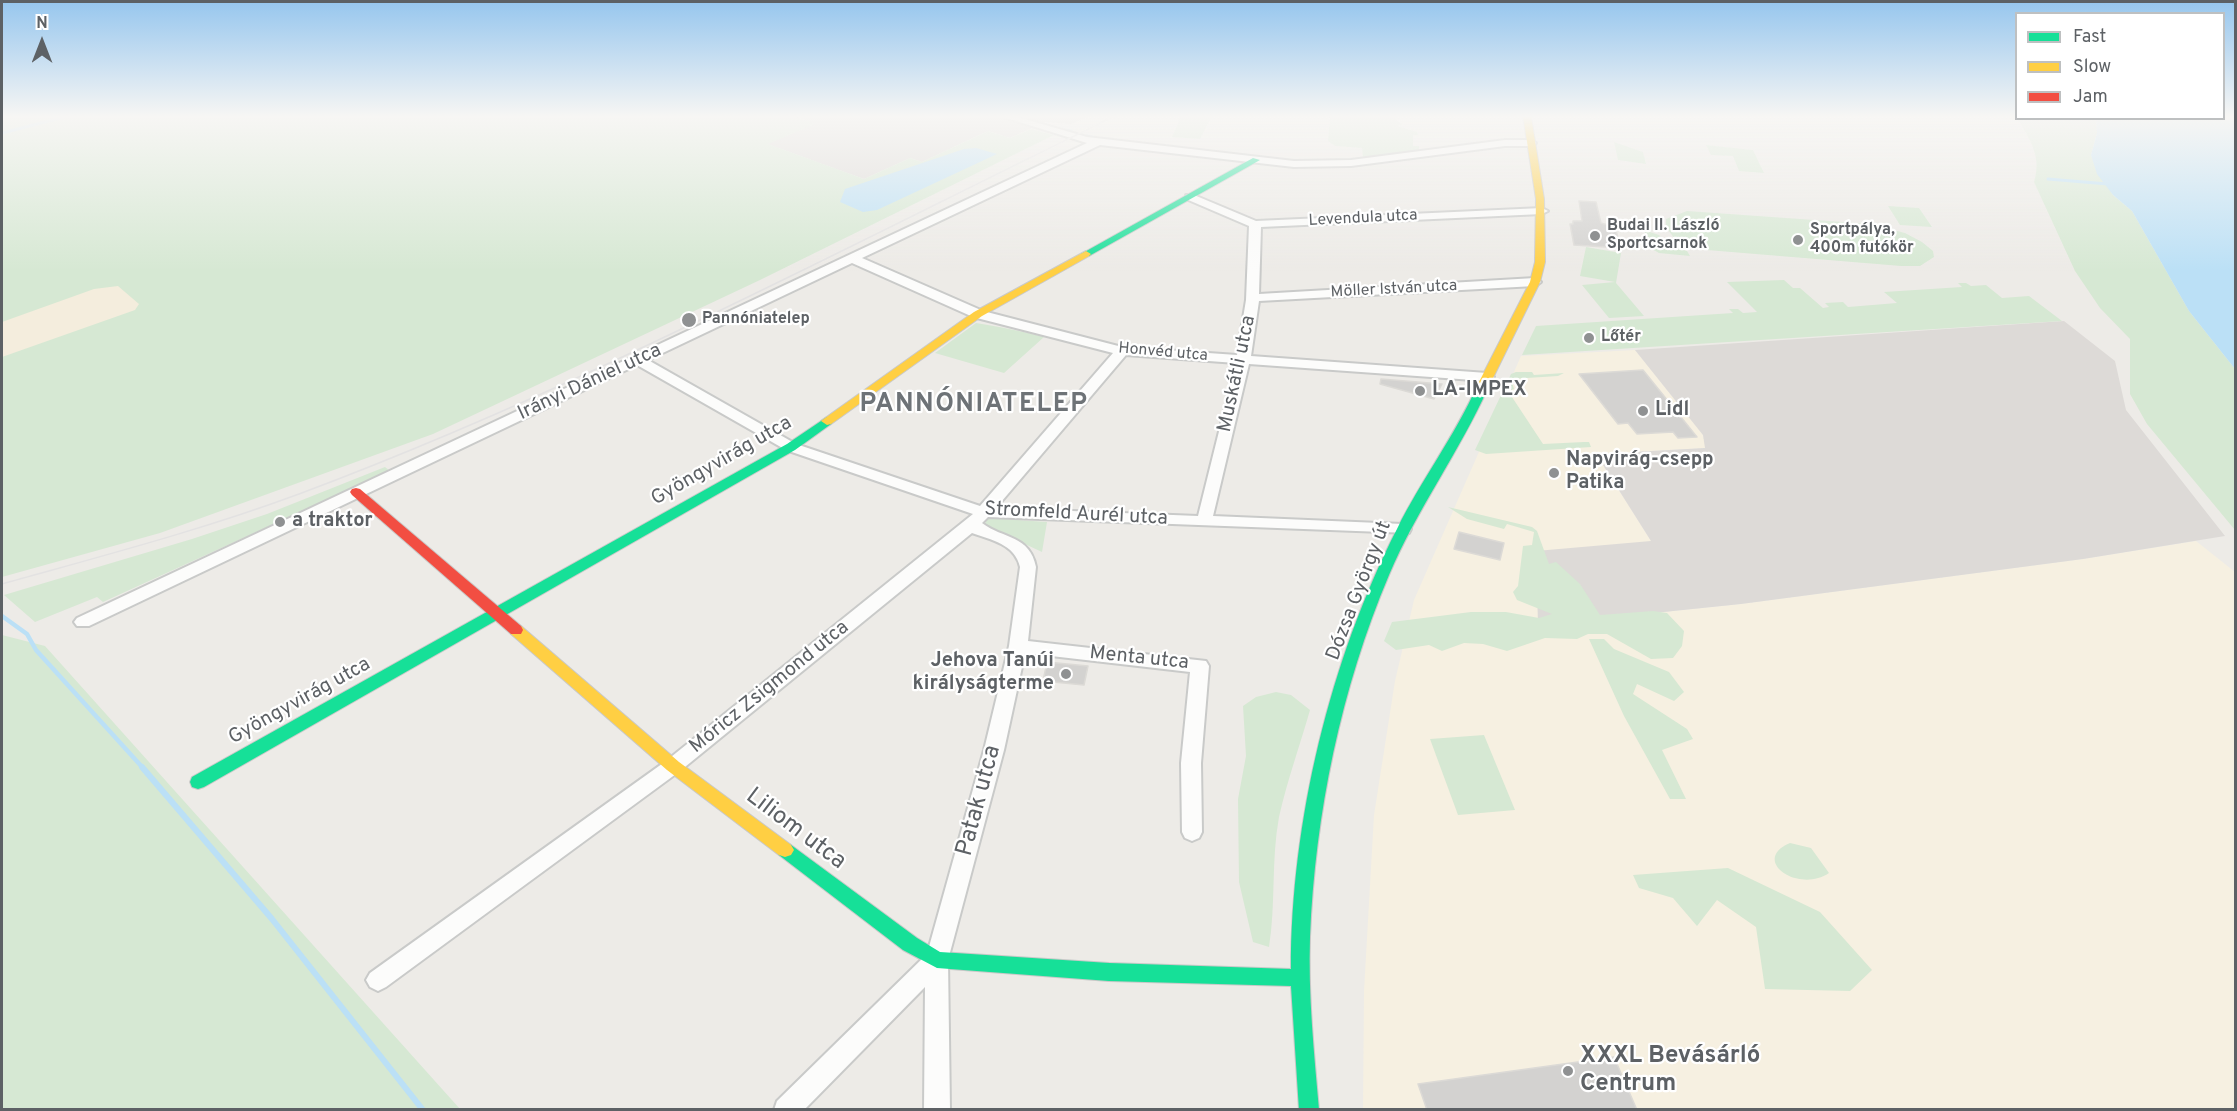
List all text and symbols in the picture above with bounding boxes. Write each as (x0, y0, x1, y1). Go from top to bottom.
north arrow (12, 12, 72, 72)
legend (2015, 12, 2225, 120)
text: N (36, 14, 48, 34)
text: Fast (2073, 26, 2106, 49)
text: Slow (2073, 56, 2111, 79)
text: Jam (2073, 86, 2108, 109)
street label: Levendula utca (1308, 207, 1418, 231)
place label: Budai II. László Sportcsarnok (1607, 217, 1720, 255)
place label: Sportpálya, 400m futókör (1810, 221, 1914, 259)
marker: Budai II. László Sportcsarnok (1588, 229, 1602, 243)
marker: Sportpálya, 400m futókör (1791, 233, 1805, 247)
street label: Möller István utca (1330, 277, 1458, 303)
place label: Pannóniatelep (702, 310, 810, 330)
marker: Pannóniatelep (680, 311, 698, 329)
street label: Muskátli utca (1214, 313, 1262, 435)
place label: Lőtér (1601, 328, 1641, 348)
marker: Lőtér (1582, 331, 1596, 345)
street label: Irányi Dániel utca (514, 339, 666, 427)
street label: Honvéd utca (1117, 340, 1209, 366)
place label: LA-IMPEX (1432, 379, 1527, 403)
marker: LA-IMPEX (1413, 384, 1427, 398)
district label: PANNÓNIATELEP (860, 390, 1088, 422)
place label: Lidl (1655, 399, 1689, 423)
marker: Lidl (1636, 404, 1650, 418)
street label: Gyöngyvirág utca (647, 412, 797, 512)
place label: Napvirág-csepp Patika (1566, 449, 1714, 496)
marker: Napvirág-csepp Patika (1547, 466, 1561, 480)
street label: Stromfeld Aurél utca (984, 498, 1168, 532)
place label: a traktor (292, 510, 373, 534)
marker: a traktor (273, 515, 287, 529)
street label: Dózsa György út (1322, 518, 1398, 664)
street label: Móricz Zsigmond utca (686, 616, 854, 760)
street label: Menta utca (1088, 642, 1190, 676)
place label: Jehova Tanúi királyságterme (913, 650, 1054, 697)
street label: Gyöngyvirág utca (225, 653, 375, 751)
marker: Jehova Tanúi királyságterme (1059, 667, 1073, 681)
street label: Patak utca (951, 742, 1009, 860)
street label: Liliom utca (739, 783, 851, 877)
place label: XXXL Bevásárló Centrum (1580, 1043, 1760, 1099)
marker: XXXL Bevásárló Centrum (1561, 1064, 1575, 1078)

